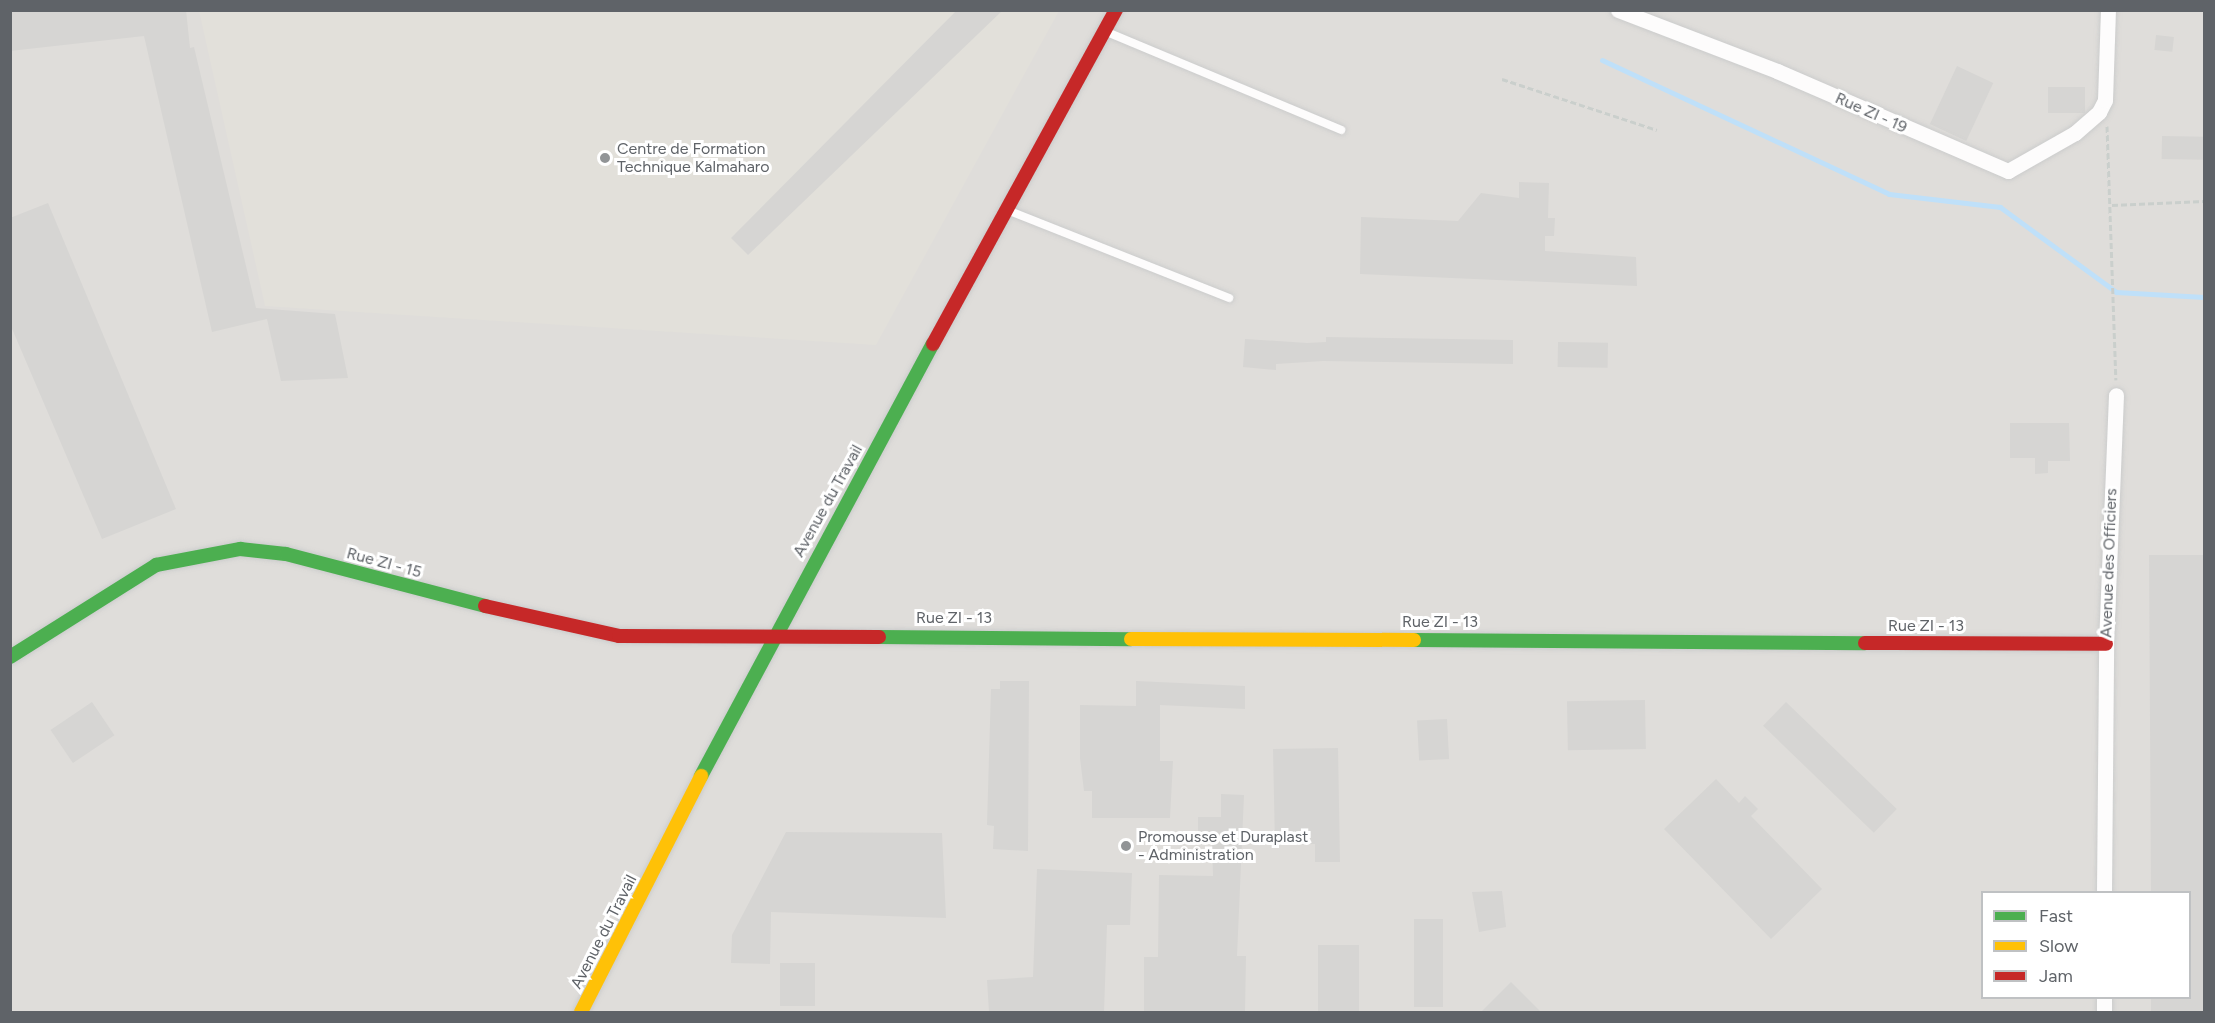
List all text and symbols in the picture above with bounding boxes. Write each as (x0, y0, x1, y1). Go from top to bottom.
street label: Rue ZI - 19 (1832, 89, 1910, 137)
place label: Centre de Formation Technique Kalmaharo (617, 139, 770, 177)
marker: Centre de Formation Technique Kalmaharo (598, 151, 612, 165)
street label: Avenue du Travail (789, 442, 867, 560)
street label: Avenue des Officiers (2097, 488, 2121, 638)
street label: Rue ZI - 15 (345, 544, 423, 582)
street label: Rue ZI - 13 (916, 608, 992, 628)
street label: Rue ZI - 13 (1402, 612, 1478, 632)
street label: Rue ZI - 13 (1888, 616, 1964, 636)
place label: Promousse et Duraplast - Administration (1138, 827, 1308, 865)
marker: Promousse et Duraplast - Administration (1119, 839, 1133, 853)
street label: Avenue du Travail (567, 872, 641, 992)
legend (1981, 891, 2191, 999)
text: Fast (2039, 905, 2073, 927)
text: Slow (2039, 935, 2078, 957)
text: Jam (2039, 965, 2073, 987)

